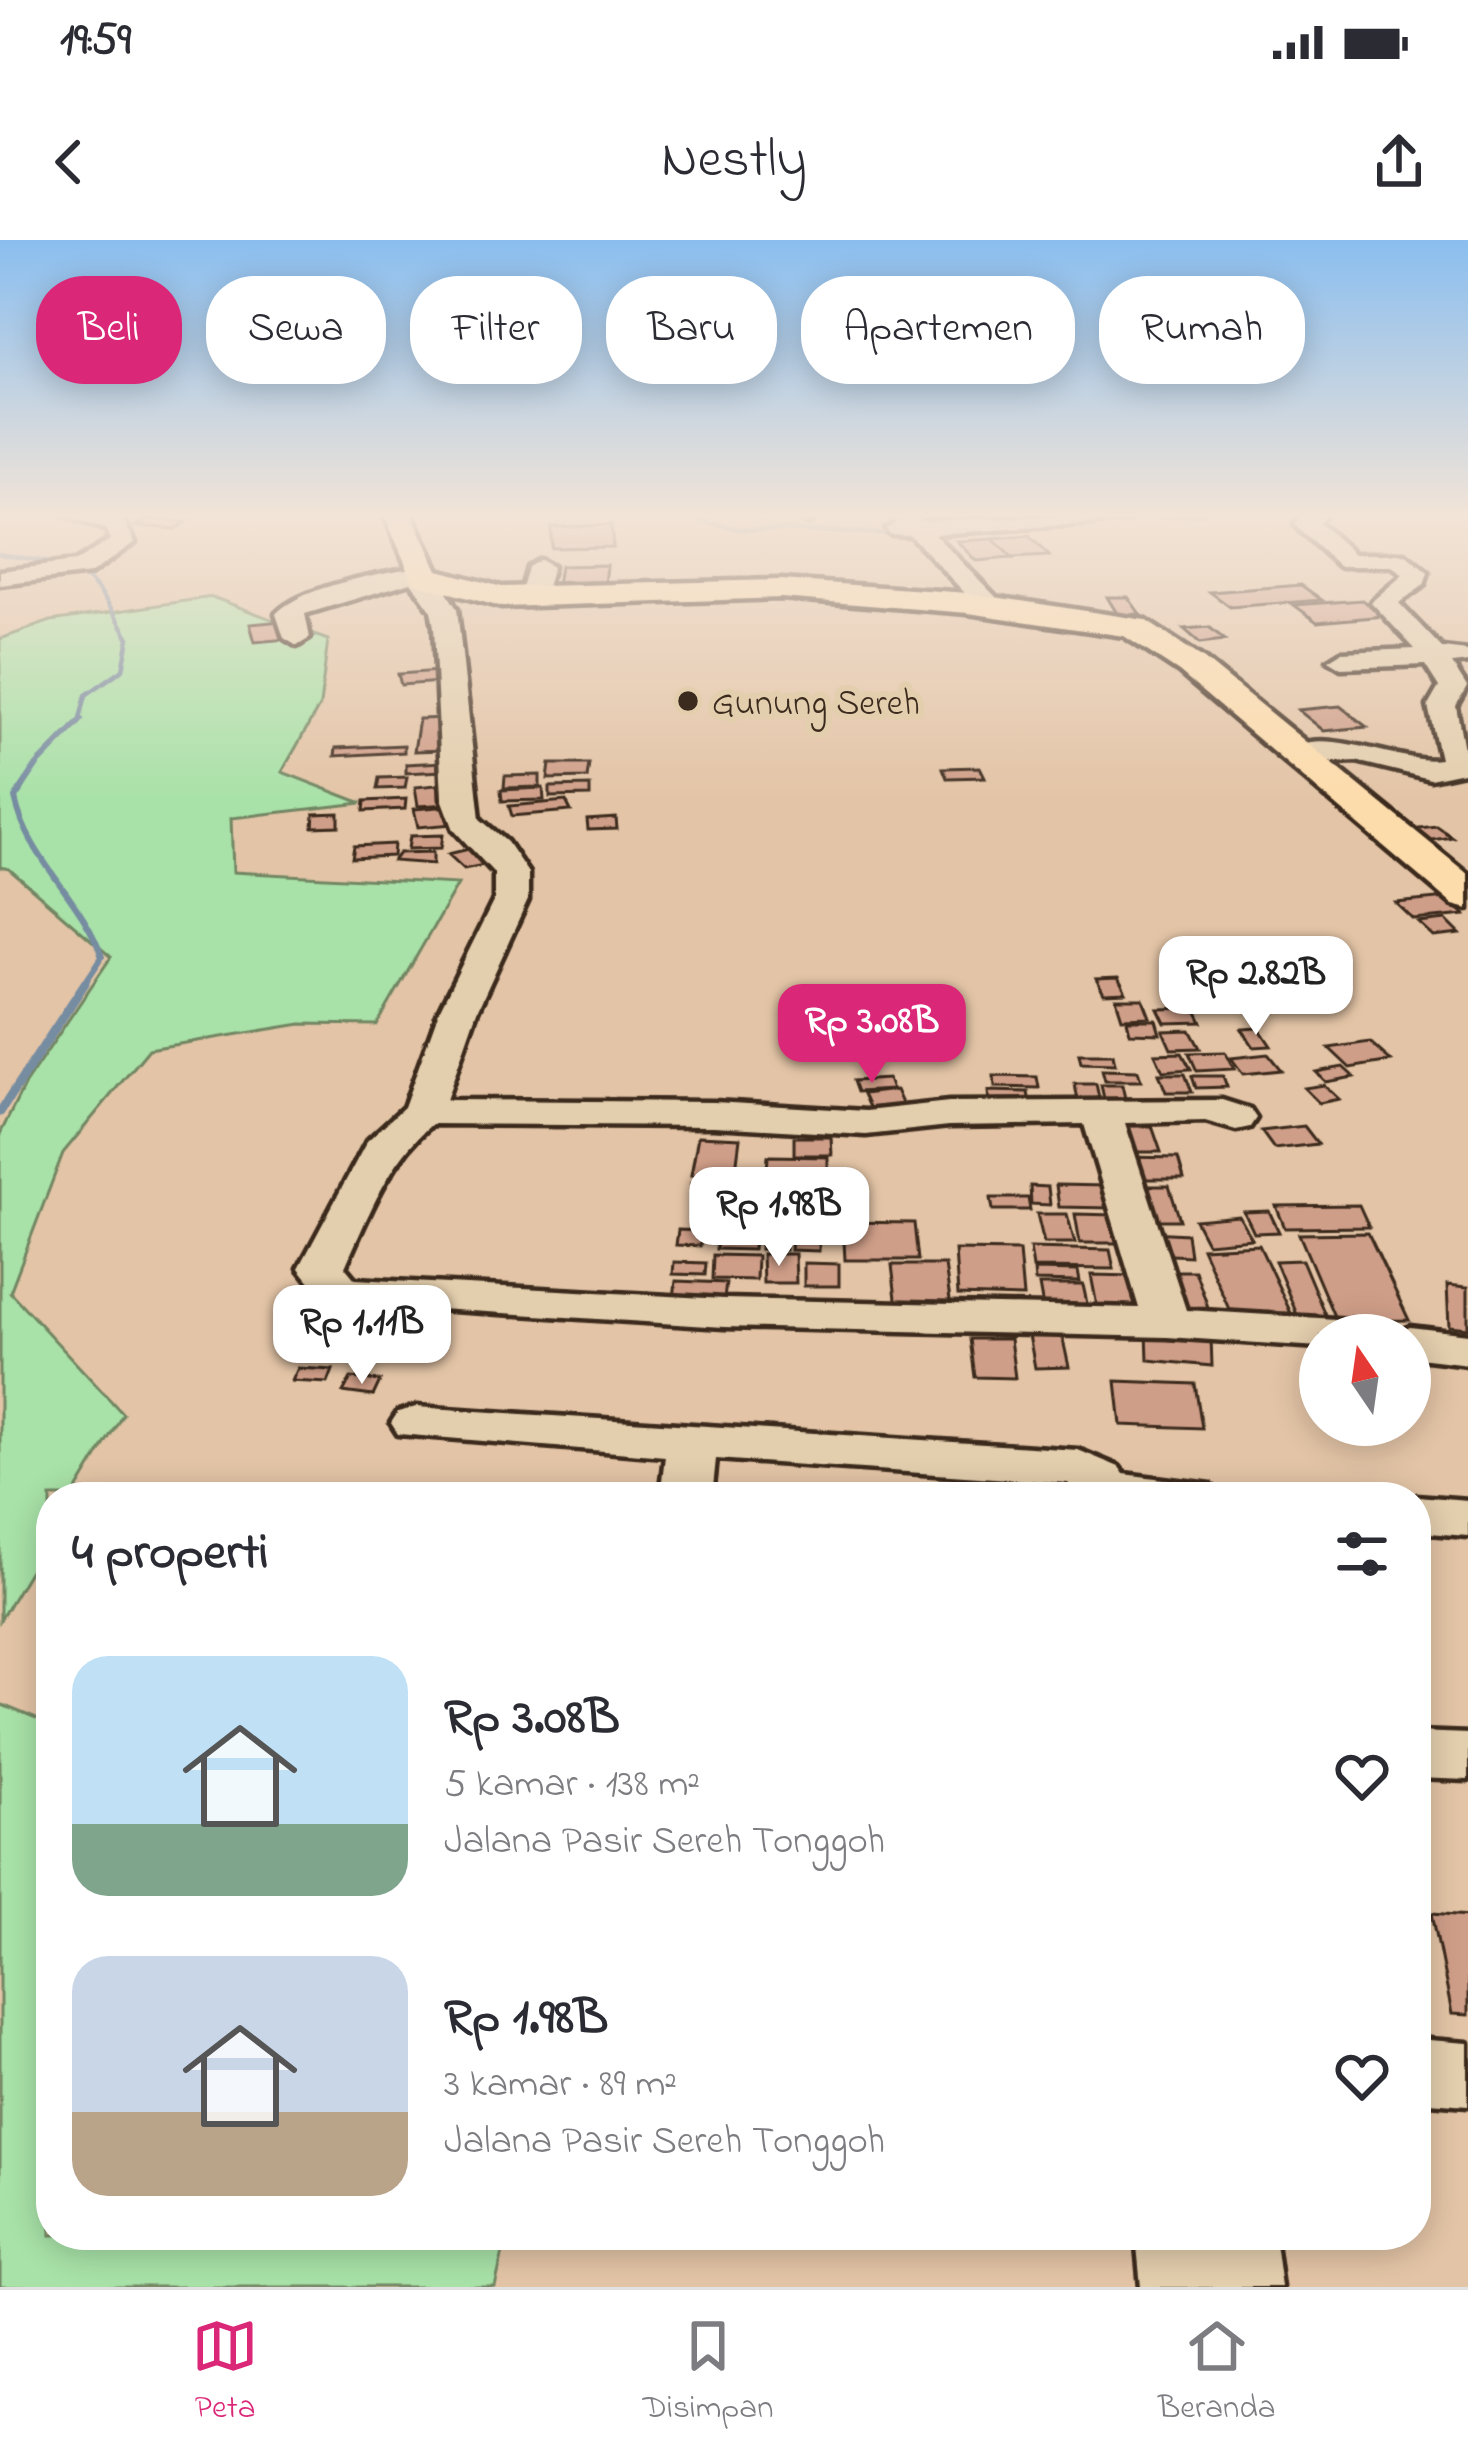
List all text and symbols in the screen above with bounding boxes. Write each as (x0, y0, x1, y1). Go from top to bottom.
text: 19:59 (60, 9, 131, 75)
text: Nestly (661, 123, 807, 201)
icon: back (36, 129, 102, 195)
icon: share (1366, 129, 1432, 195)
chip: Beli (36, 276, 182, 384)
chip: Sewa (206, 276, 386, 384)
chip: Filter (410, 276, 582, 384)
chip: Baru (606, 276, 777, 384)
chip: Apartemen (801, 276, 1075, 384)
chip: Rumah (1099, 276, 1305, 384)
place label: Gunung Sereh (712, 679, 920, 732)
marker: Gunung Sereh (675, 688, 701, 714)
pin: Rp 2.82B (1132, 936, 1380, 1038)
text: Rp 2.82B (1186, 946, 1326, 1003)
pin: Rp 3.08B (748, 984, 996, 1086)
text: Rp 3.08B (805, 994, 939, 1051)
pin: Rp 1.98B (655, 1167, 903, 1269)
text: Rp 1.98B (716, 1177, 842, 1234)
pin: Rp 1.11B (238, 1285, 486, 1387)
text: Rp 1.11B (300, 1295, 424, 1352)
north arrow (1299, 1314, 1431, 1446)
map controls (1299, 1314, 1431, 1446)
text: 4 properti (72, 1517, 269, 1592)
icon: filters (1329, 1521, 1395, 1587)
text: Rp 3.08B (444, 1682, 620, 1757)
icon: home (168, 1704, 312, 1848)
icon: heart (1329, 1743, 1395, 1809)
text: 5 kamar · 138 m² (444, 1757, 700, 1814)
text: Jalana Pasir Sereh Tonggoh (444, 1814, 885, 1871)
text: Rp 1.98B (444, 1982, 608, 2057)
icon: home (168, 2004, 312, 2148)
icon: heart (1329, 2043, 1395, 2109)
text: 3 kamar · 89 m² (444, 2057, 677, 2114)
text: Jalana Pasir Sereh Tonggoh (444, 2114, 885, 2171)
tab: Peta (192, 2313, 258, 2433)
tab: Disimpan (643, 2313, 773, 2433)
tab: Beranda (1158, 2313, 1276, 2433)

